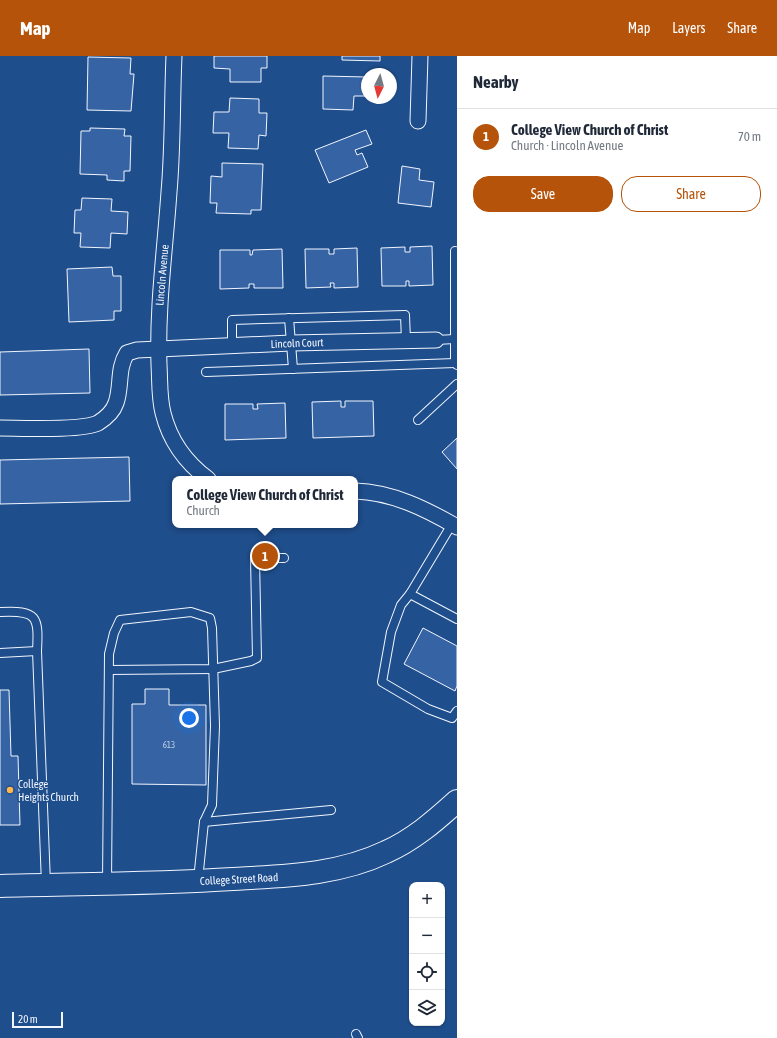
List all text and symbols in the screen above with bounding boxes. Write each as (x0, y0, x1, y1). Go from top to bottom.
text: Map (20, 17, 51, 39)
text: Map (628, 20, 650, 36)
text: Layers (672, 20, 705, 36)
text: Share (727, 20, 757, 36)
north arrow (361, 68, 397, 104)
text: Nearby (473, 72, 519, 92)
text: College View Church of Christ (511, 121, 668, 138)
text: 1 (483, 129, 489, 144)
text: 70 m (738, 129, 761, 144)
text: Church · Lincoln Avenue (511, 138, 624, 153)
button: Save (473, 176, 613, 212)
button: Share (621, 176, 761, 212)
street label: Lincoln Avenue (153, 244, 171, 306)
street label: Lincoln Court (270, 336, 324, 350)
popup (172, 476, 358, 528)
text: College View Church of Christ (186, 486, 344, 503)
text: Church (186, 503, 220, 518)
pin: 1 (252, 541, 278, 571)
your location (179, 708, 199, 728)
house number: 613 (163, 740, 175, 750)
place label: College Heights Church (18, 778, 79, 803)
marker: College Heights Church (5, 785, 15, 795)
street label: College Street Road (199, 871, 279, 887)
map controls (409, 882, 445, 1026)
button: + (409, 882, 445, 918)
button: − (409, 918, 445, 954)
button: locate (409, 954, 445, 990)
button: layers (409, 990, 445, 1026)
scale bar (12, 1010, 63, 1029)
text: 20 m (18, 1013, 38, 1025)

